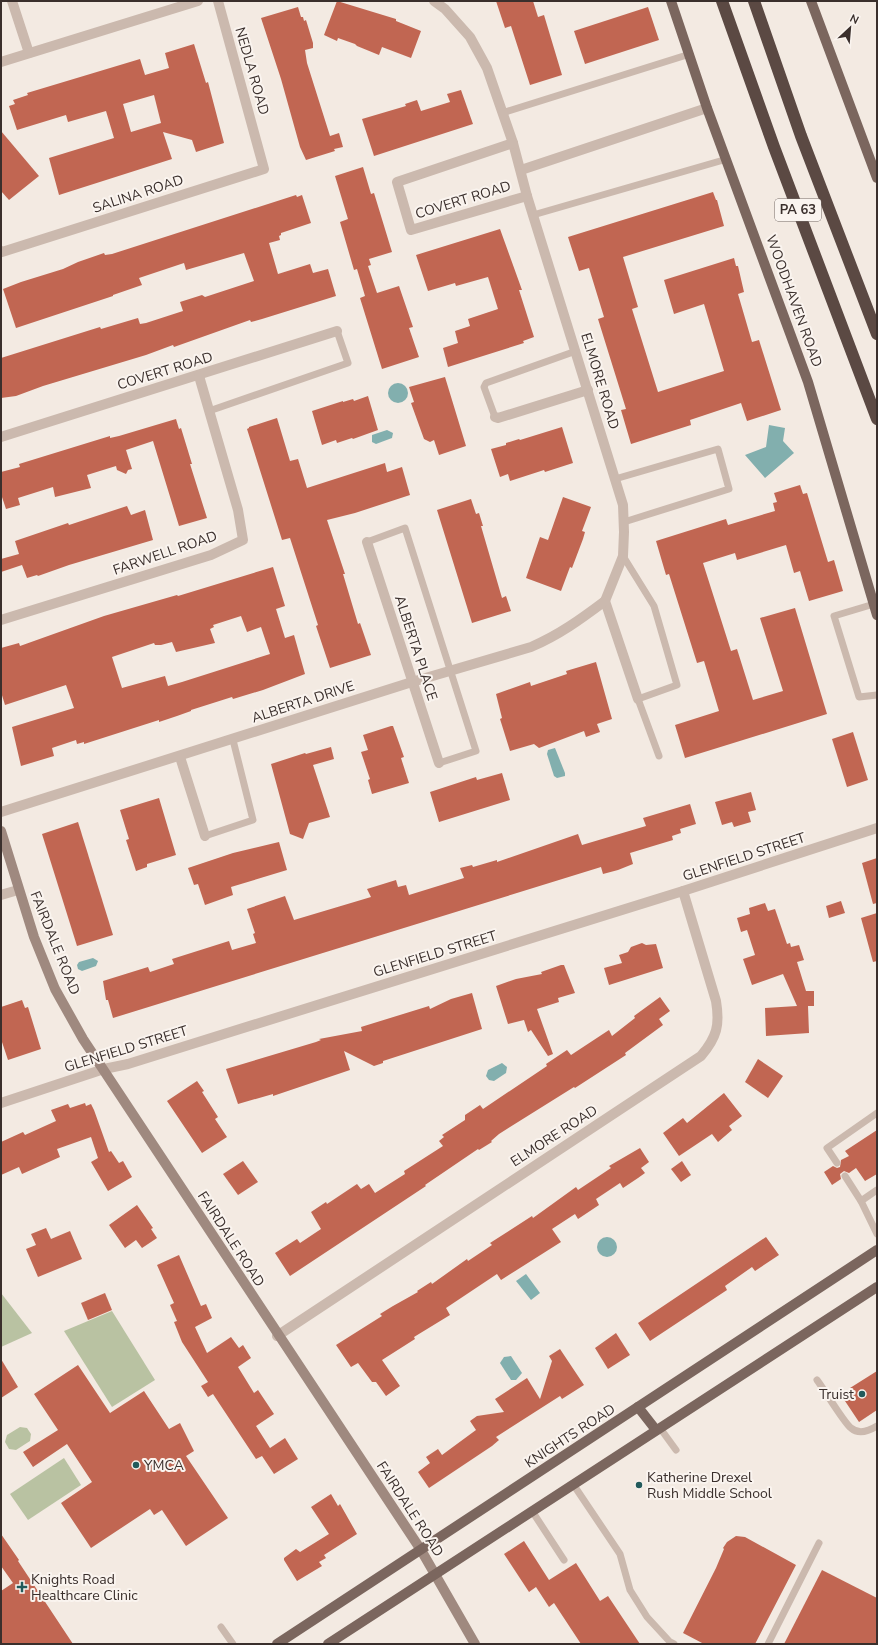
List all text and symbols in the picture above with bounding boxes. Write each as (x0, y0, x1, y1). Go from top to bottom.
north arrow (830, 8, 870, 48)
text: N (847, 11, 861, 28)
street label: NEDLA ROAD (230, 25, 274, 117)
street label: SALINA ROAD (90, 170, 186, 218)
street label: COVERT ROAD (413, 176, 513, 224)
road number: PA 63 (775, 199, 821, 221)
street label: WOODHAVEN ROAD (761, 232, 827, 370)
street label: ELMORE ROAD (576, 330, 624, 432)
street label: COVERT ROAD (115, 347, 215, 395)
street label: FARWELL ROAD (110, 526, 220, 580)
street label: ALBERTA PLACE (390, 593, 442, 703)
street label: ALBERTA DRIVE (249, 676, 357, 728)
street label: GLENFIELD STREET (680, 828, 808, 886)
street label: FAIRDALE ROAD (26, 888, 84, 998)
street label: GLENFIELD STREET (371, 926, 500, 982)
street label: GLENFIELD STREET (62, 1021, 191, 1077)
street label: ELMORE ROAD (507, 1101, 601, 1171)
street label: FAIRDALE ROAD (193, 1188, 269, 1290)
place label: Truist (819, 1385, 854, 1404)
marker: Truist (857, 1389, 867, 1399)
street label: KNIGHTS ROAD (521, 1400, 619, 1472)
place label: YMCA (143, 1456, 184, 1475)
street label: FAIRDALE ROAD (372, 1458, 448, 1560)
marker: YMCA (131, 1460, 141, 1470)
place label: Katherine Drexel Rush Middle School (647, 1468, 773, 1503)
marker: Katherine Drexel Rush Middle School (634, 1480, 644, 1490)
place label: Knights Road Healthcare Clinic (31, 1570, 138, 1605)
marker: Knights Road Healthcare Clinic (16, 1581, 28, 1593)

